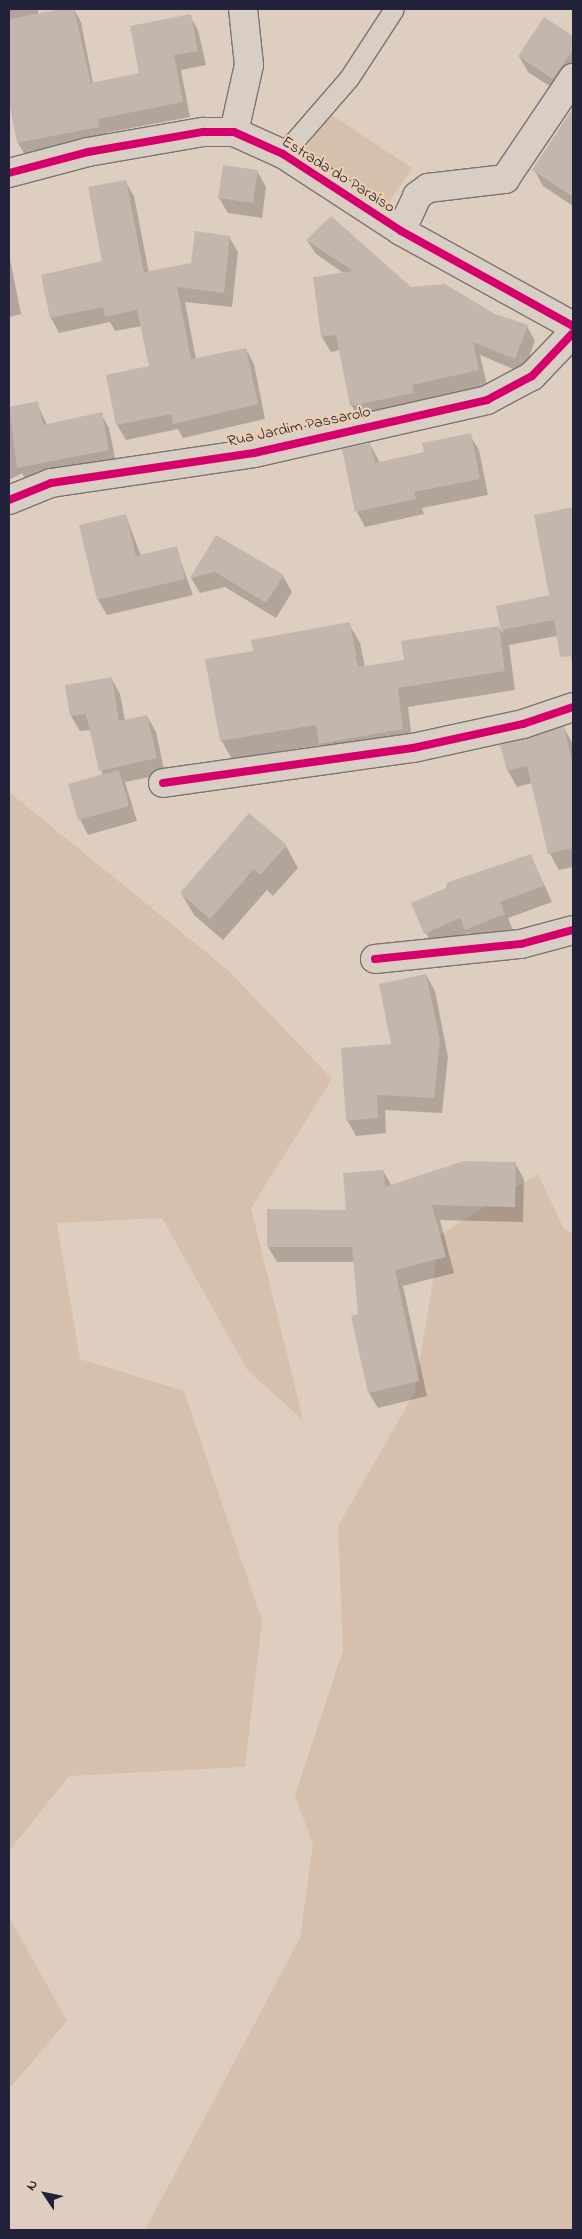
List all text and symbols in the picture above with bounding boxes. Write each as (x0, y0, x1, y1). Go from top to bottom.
street label: Estrada do Paraíso (278, 133, 398, 217)
street label: Rua Jardim Passarolo (226, 402, 372, 452)
north arrow (20, 2169, 70, 2219)
text: N (21, 2176, 43, 2195)

